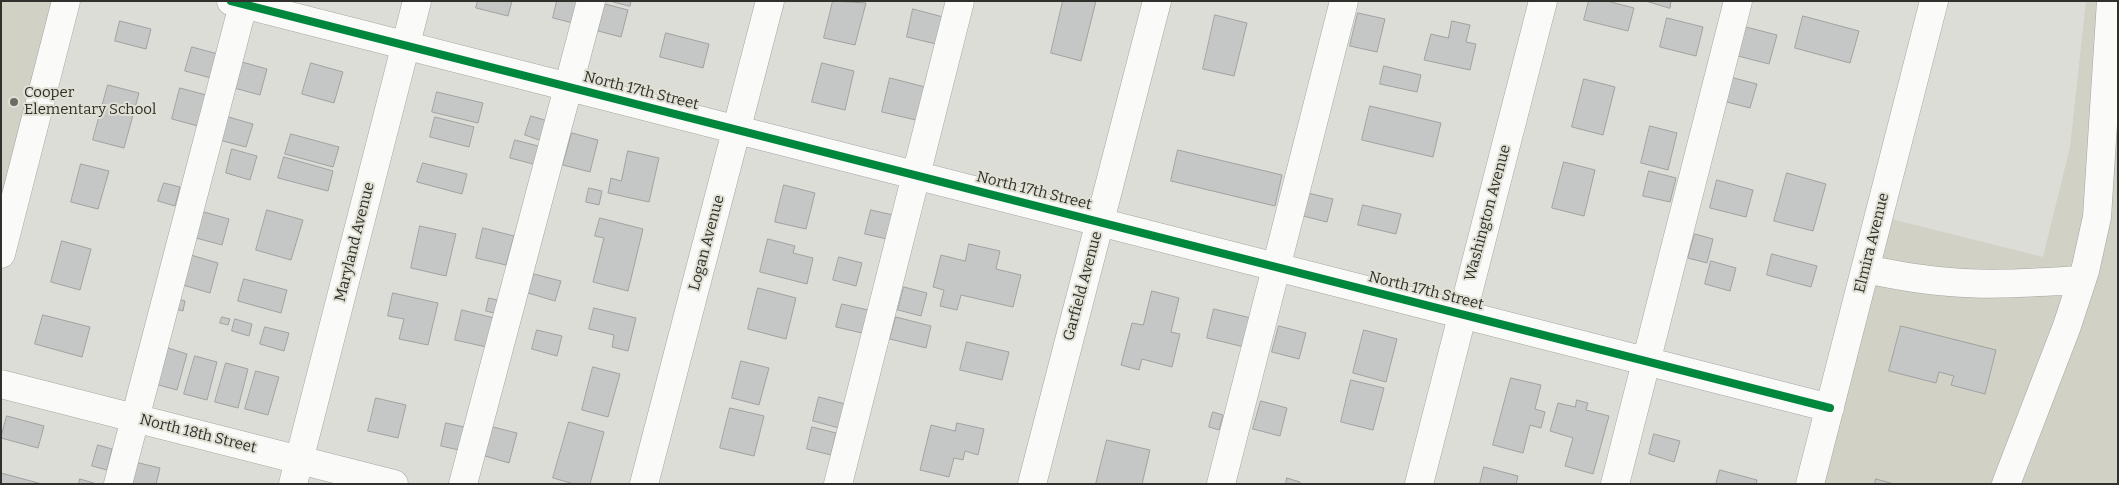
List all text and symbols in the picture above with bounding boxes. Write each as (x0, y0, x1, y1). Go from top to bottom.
street label: North 17th Street (582, 68, 700, 114)
place label: Cooper Elementary School (24, 84, 156, 119)
marker: Cooper Elementary School (8, 96, 20, 108)
street label: Washington Avenue (1461, 143, 1515, 283)
street label: North 17th Street (975, 168, 1093, 214)
street label: Maryland Avenue (331, 180, 379, 304)
street label: Elmira Avenue (1851, 191, 1893, 295)
street label: Logan Avenue (686, 193, 728, 293)
street label: Garfield Avenue (1060, 229, 1106, 343)
street label: North 17th Street (1367, 268, 1485, 314)
street label: North 18th Street (138, 411, 258, 457)

